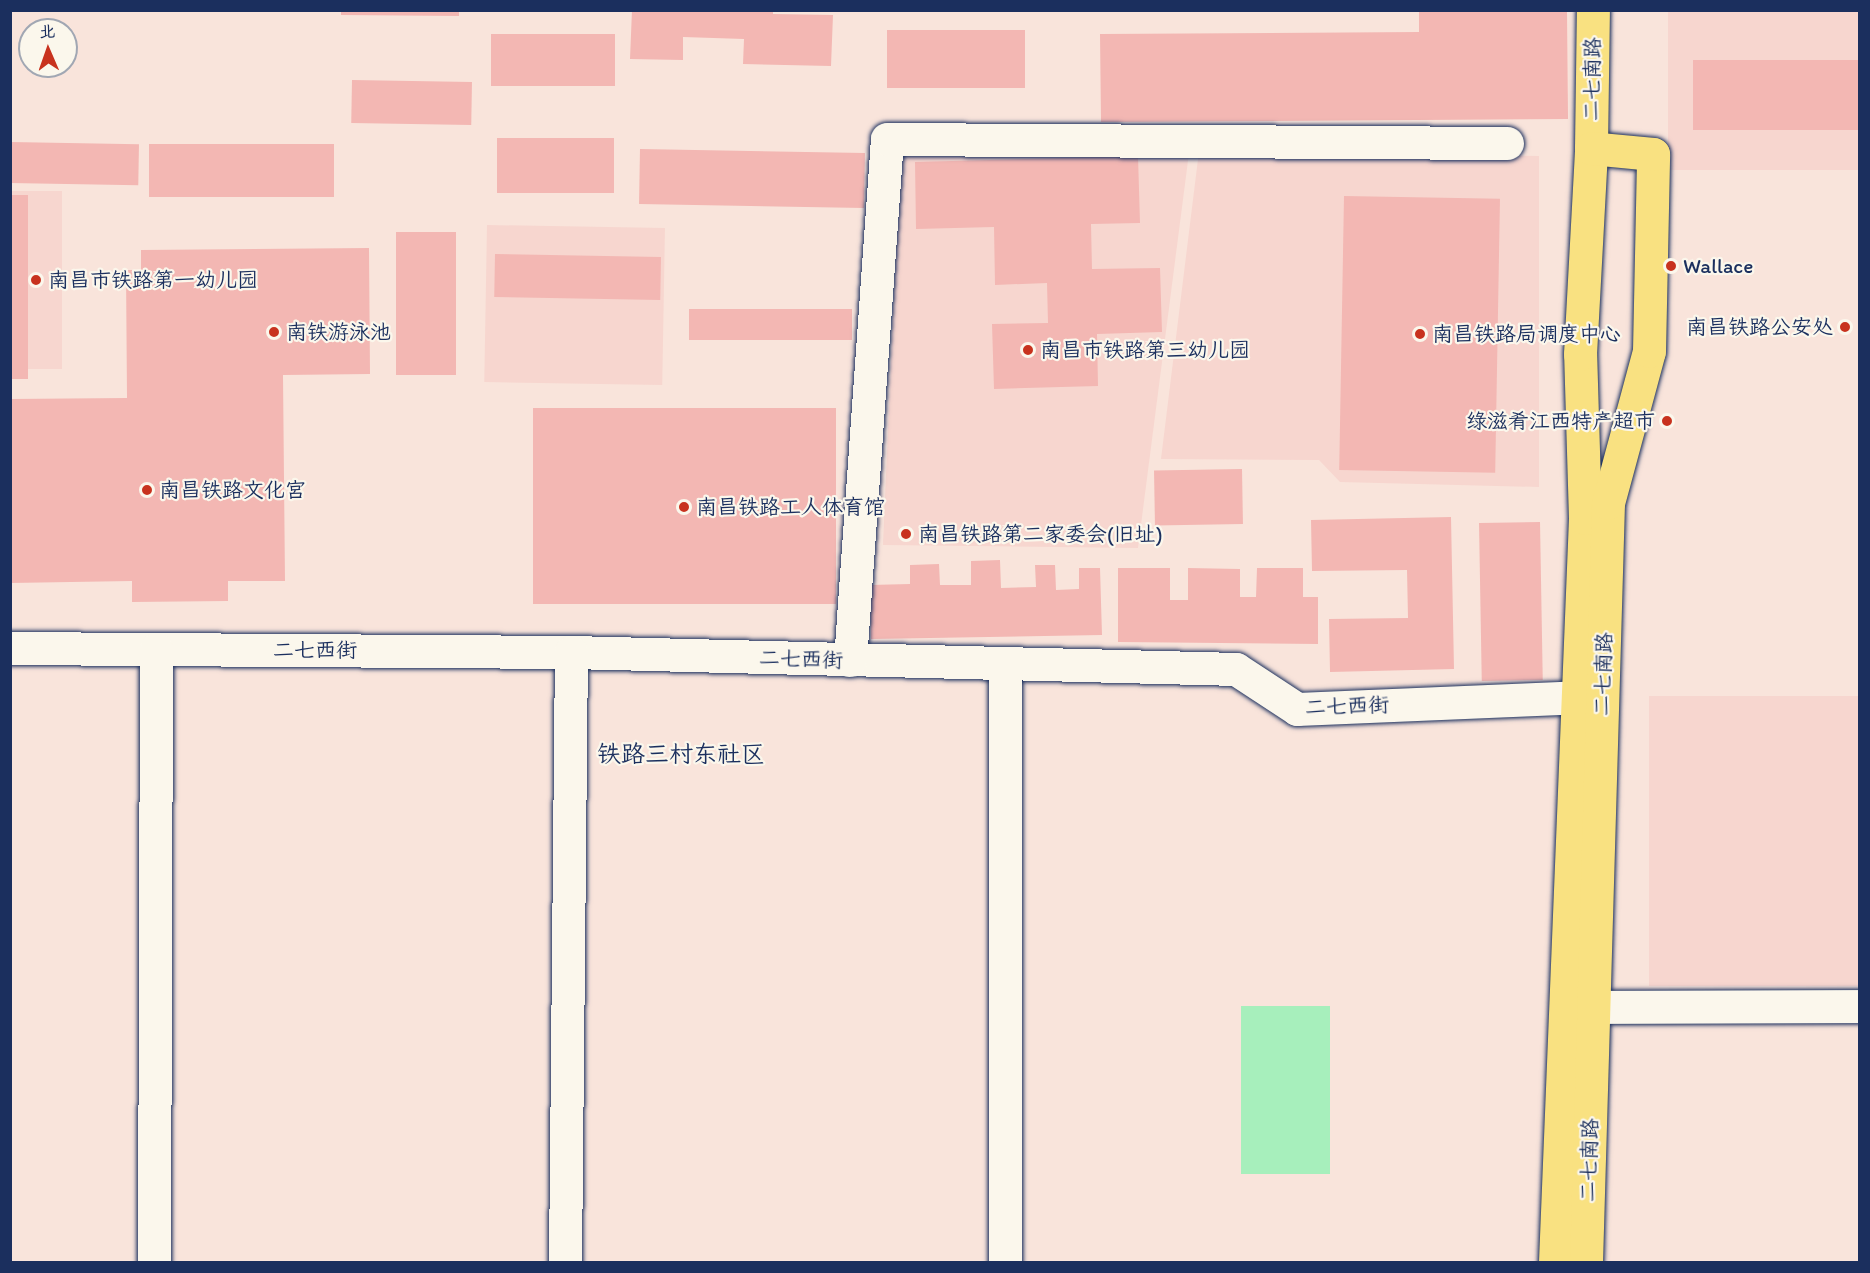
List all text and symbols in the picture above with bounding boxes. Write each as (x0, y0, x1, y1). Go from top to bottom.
north arrow (18, 18, 78, 78)
text: 北 (39, 22, 56, 41)
street label: 二七南路 (1579, 37, 1605, 121)
place label: Wallace (1683, 253, 1753, 279)
marker: Wallace (1664, 259, 1678, 273)
place label: 南昌市铁路第一幼儿园 (48, 267, 258, 293)
marker: 南昌市铁路第一幼儿园 (29, 273, 43, 287)
place label: 南昌铁路公安处 (1686, 314, 1833, 340)
place label: 南铁游泳池 (286, 319, 391, 345)
marker: 南昌铁路公安处 (1838, 320, 1852, 334)
place label: 南昌铁路局调度中心 (1432, 321, 1621, 347)
marker: 南铁游泳池 (267, 325, 281, 339)
marker: 南昌铁路局调度中心 (1413, 327, 1427, 341)
place label: 南昌市铁路第三幼儿园 (1040, 337, 1250, 363)
marker: 南昌市铁路第三幼儿园 (1021, 343, 1035, 357)
place label: 绿滋肴江西特产超市 (1466, 408, 1655, 434)
marker: 绿滋肴江西特产超市 (1660, 414, 1674, 428)
place label: 南昌铁路文化宫 (159, 477, 306, 503)
marker: 南昌铁路文化宫 (140, 483, 154, 497)
place label: 南昌铁路工人体育馆 (696, 494, 885, 520)
marker: 南昌铁路工人体育馆 (677, 500, 691, 514)
place label: 南昌铁路第二家委会(旧址) (918, 521, 1163, 547)
marker: 南昌铁路第二家委会(旧址) (899, 527, 913, 541)
street label: 二七南路 (1589, 632, 1617, 716)
street label: 二七西街 (273, 637, 357, 663)
street label: 二七西街 (759, 645, 843, 673)
street label: 二七西街 (1305, 692, 1389, 720)
district label: 铁路三村东社区 (597, 740, 765, 768)
street label: 二七南路 (1575, 1118, 1603, 1202)

